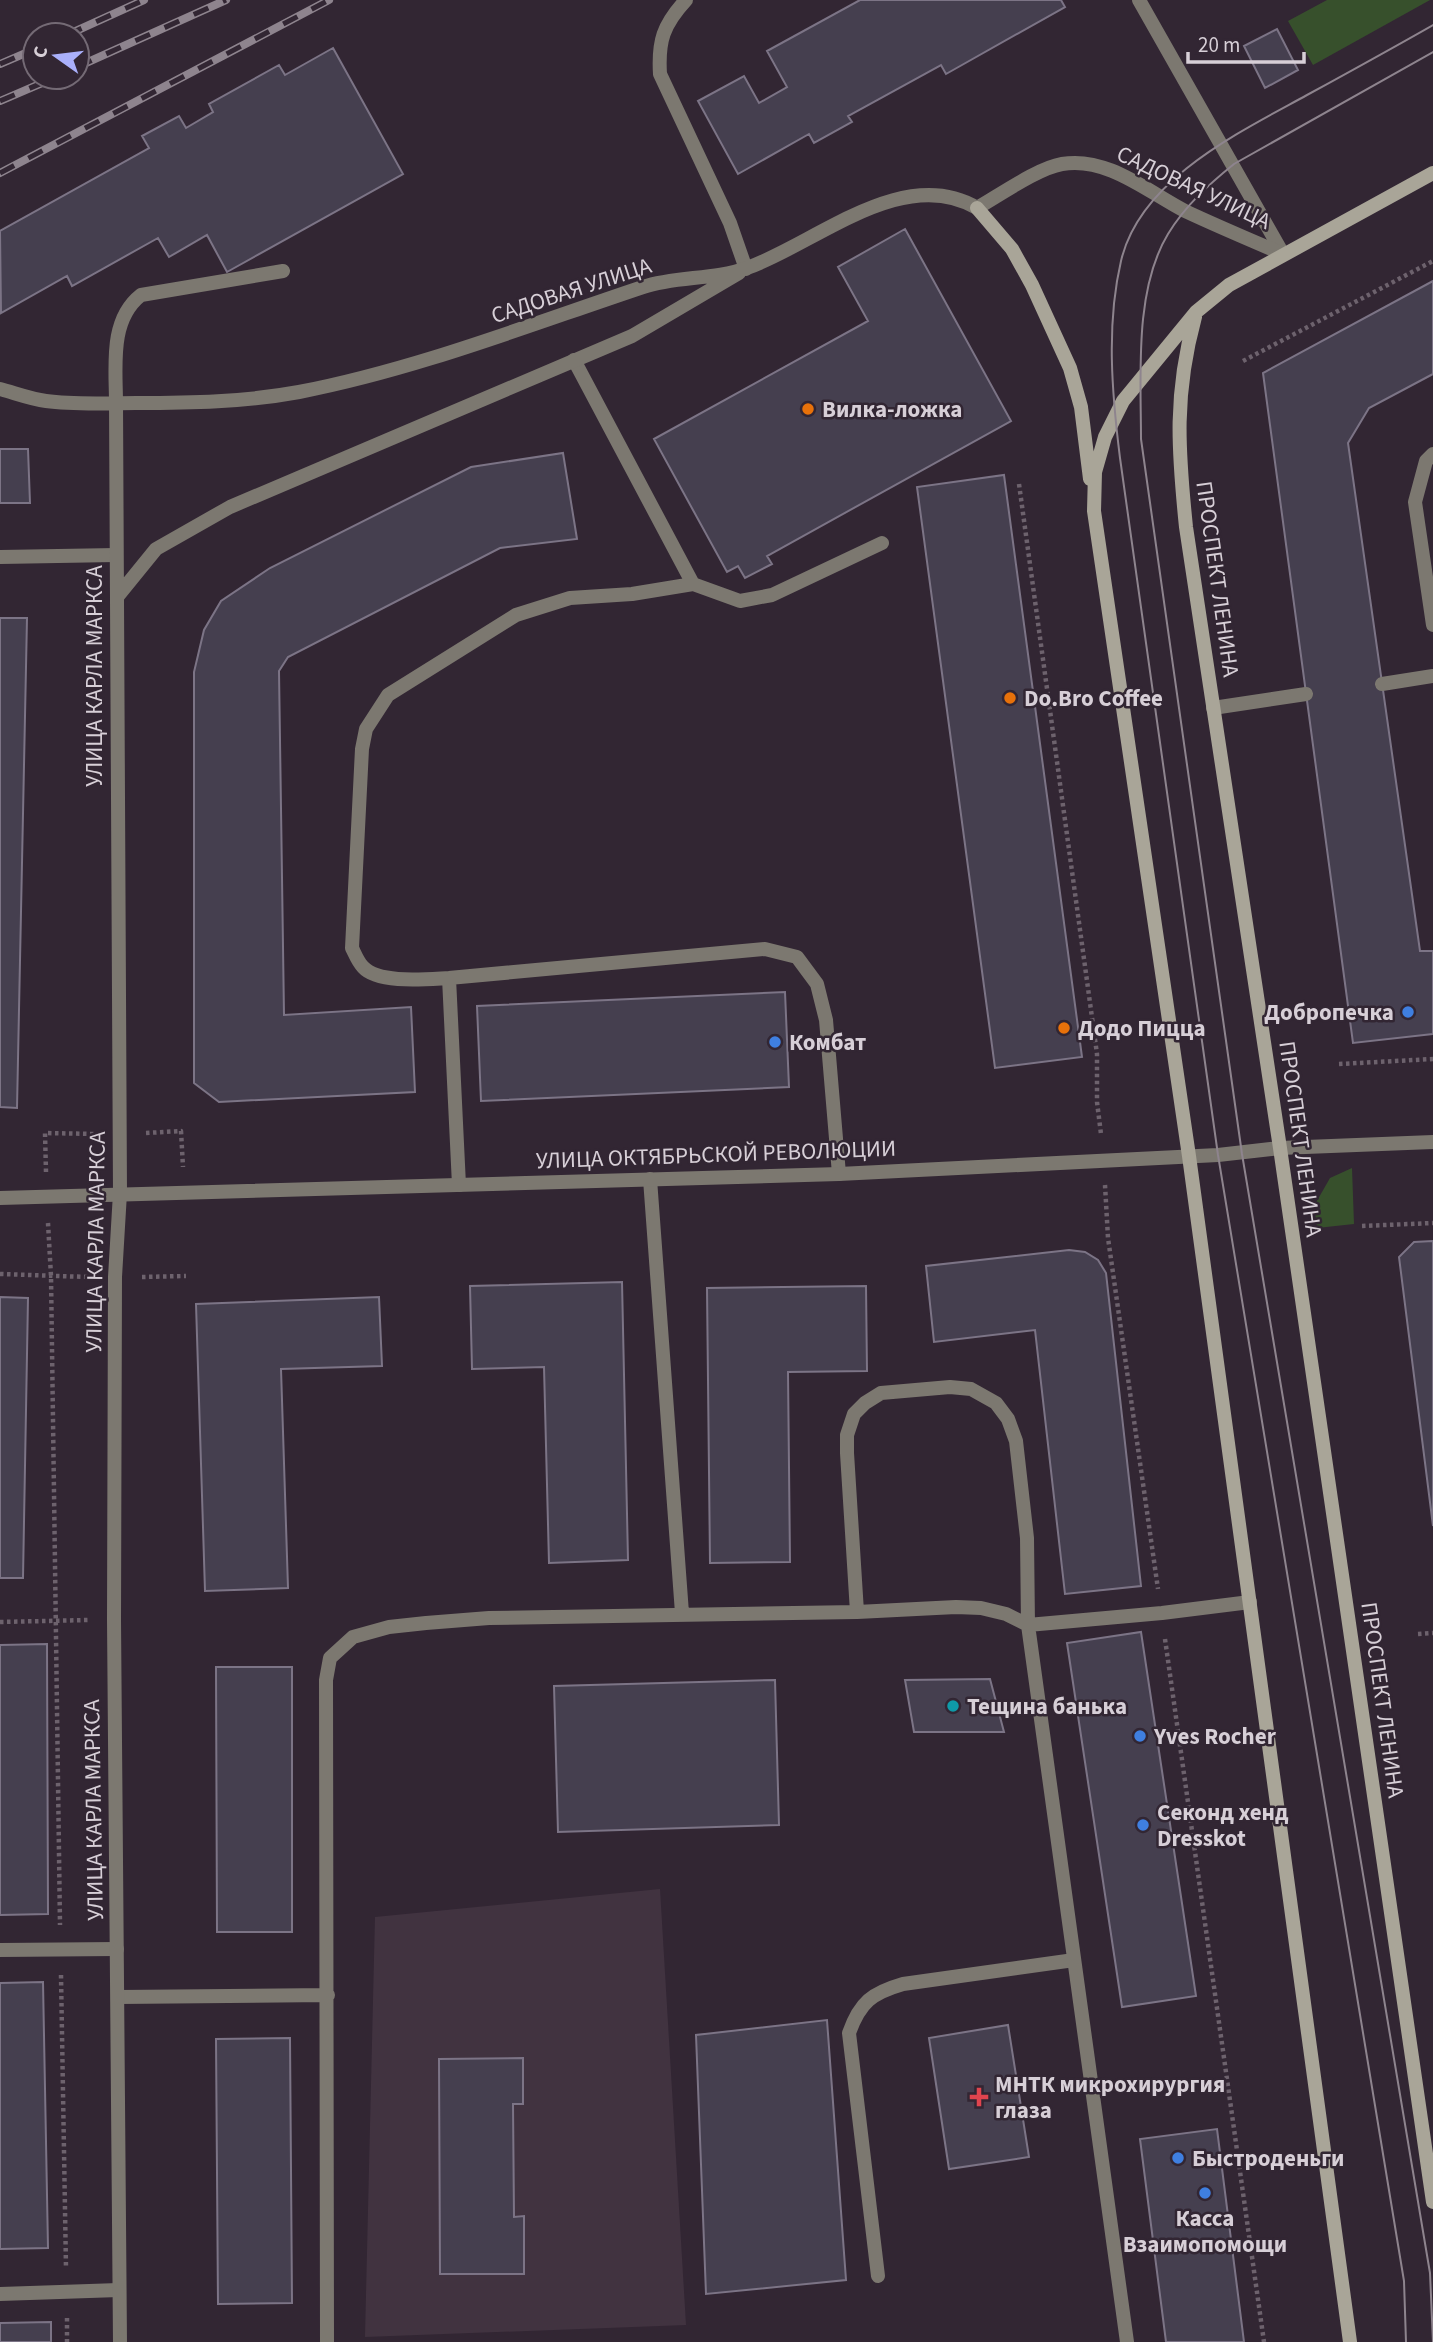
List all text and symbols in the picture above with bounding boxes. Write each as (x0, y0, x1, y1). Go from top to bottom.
north arrow (21, 21, 91, 91)
scale bar (1188, 21, 1304, 65)
text: 20 m (1198, 30, 1240, 60)
text: С (27, 44, 55, 61)
street label: САДОВАЯ УЛИЦА (1111, 137, 1277, 238)
street label: САДОВАЯ УЛИЦА (487, 249, 656, 332)
place label: Вилка-ложка (822, 393, 962, 426)
marker: Вилка-ложка (800, 401, 816, 417)
street label: ПРОСПЕКТ ЛЕНИНА (1187, 479, 1248, 680)
street label: УЛИЦА КАРЛА МАРКСА (78, 565, 111, 787)
place label: Do.Bro Coffee (1024, 682, 1163, 715)
marker: Do.Bro Coffee (1002, 690, 1018, 706)
place label: Добропечка (1264, 996, 1394, 1029)
marker: Добропечка (1400, 1004, 1416, 1020)
place label: Додо Пицца (1078, 1012, 1206, 1045)
marker: Додо Пицца (1056, 1020, 1072, 1036)
place label: Комбат (789, 1026, 866, 1059)
marker: Комбат (767, 1034, 783, 1050)
street label: ПРОСПЕКТ ЛЕНИНА (1270, 1039, 1331, 1240)
street label: УЛИЦА КАРЛА МАРКСА (77, 1131, 114, 1353)
street label: УЛИЦА ОКТЯБРЬСКОЙ РЕВОЛЮЦИИ (535, 1132, 897, 1177)
street label: ПРОСПЕКТ ЛЕНИНА (1352, 1600, 1413, 1801)
place label: Тещина банька (967, 1690, 1127, 1723)
marker: Тещина банька (945, 1698, 961, 1714)
street label: УЛИЦА КАРЛА МАРКСА (75, 1699, 112, 1921)
place label: Yves Rocher (1153, 1720, 1277, 1753)
marker: Yves Rocher (1132, 1728, 1148, 1744)
place label: Секонд хенд Dresskot (1157, 1796, 1289, 1855)
marker: Секонд хенд Dresskot (1135, 1817, 1151, 1833)
place label: МНТК микрохирургия глаза (995, 2068, 1225, 2127)
marker: МНТК микрохирургия глаза (969, 2087, 989, 2107)
place label: Быстроденьги (1192, 2142, 1345, 2175)
marker: Быстроденьги (1170, 2150, 1186, 2166)
marker: Касса Взаимопомощи (1197, 2185, 1213, 2201)
place label: Касса Взаимопомощи (1123, 2202, 1287, 2261)

